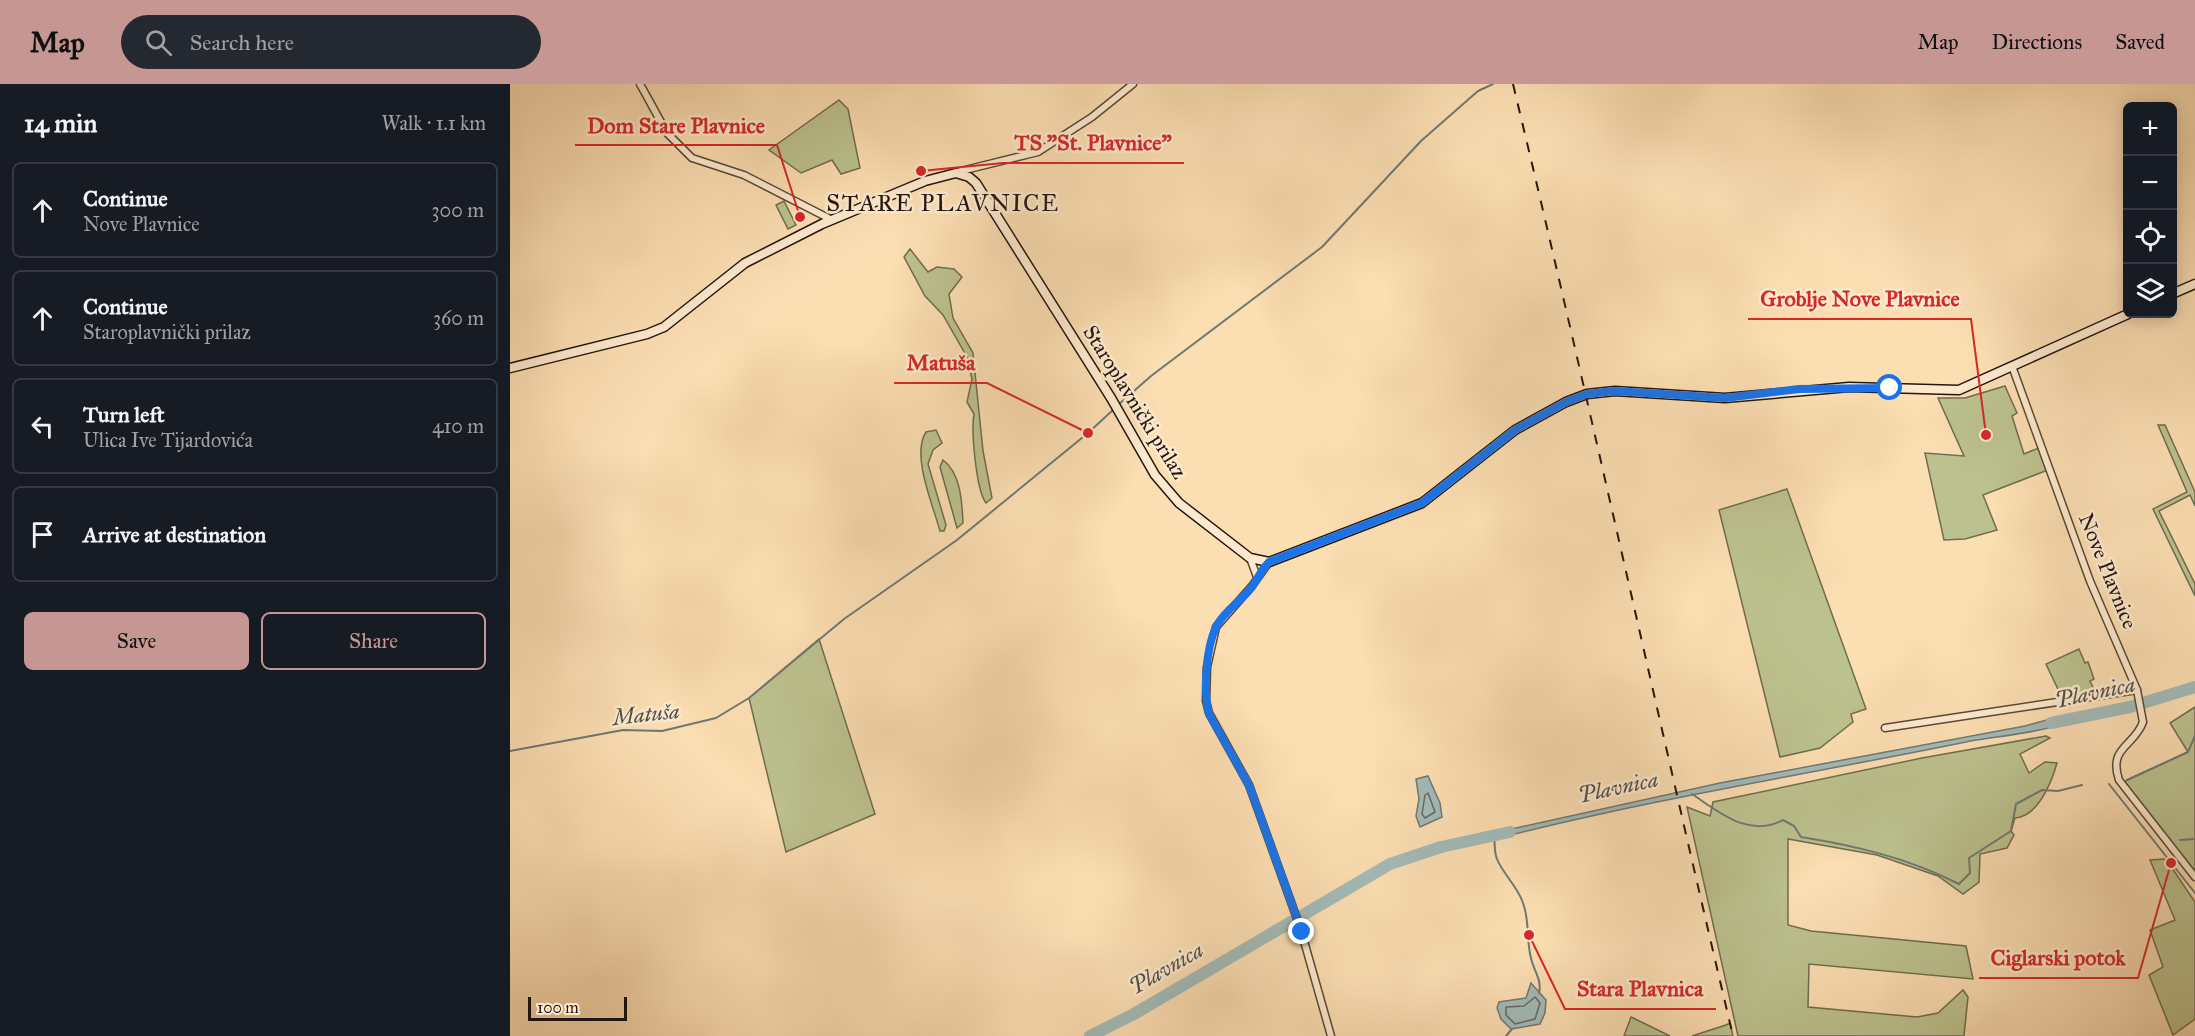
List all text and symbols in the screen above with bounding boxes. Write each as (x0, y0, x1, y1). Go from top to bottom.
search box (121, 15, 541, 69)
text: Map (30, 25, 85, 60)
icon: search (142, 26, 175, 59)
text: Search here (190, 29, 294, 56)
text: Map (1918, 29, 1959, 55)
text: Directions (1992, 29, 2082, 55)
text: Saved (2115, 29, 2165, 55)
map controls (2123, 102, 2177, 318)
button: + (2123, 102, 2177, 156)
callout: Dom Stare Plavnice (575, 105, 777, 145)
text: 14 min (24, 107, 97, 139)
text: Walk · 1.1 km (381, 111, 486, 135)
text: Dom Stare Plavnice (587, 112, 765, 139)
callout: TS "St. Plavnice" (1003, 123, 1184, 163)
text: TS "St. Plavnice" (1013, 129, 1172, 156)
button: − (2123, 156, 2177, 210)
text: Continue (83, 185, 168, 212)
district label: STARE PLAVNICE (826, 188, 1060, 218)
icon: ahead (26, 194, 59, 227)
text: 300 m (432, 198, 484, 222)
button: locate (2123, 210, 2177, 264)
text: Nove Plavnice (83, 212, 199, 236)
button: layers (2123, 264, 2177, 318)
callout: Groblje Nove Plavnice (1748, 279, 1971, 319)
text: Groblje Nove Plavnice (1760, 285, 1960, 312)
text: Continue (83, 293, 168, 320)
icon: ahead (26, 302, 59, 335)
text: 360 m (433, 306, 484, 330)
text: Staroplavnički prilaz (83, 320, 251, 344)
street label: Staroplavnički prilaz (1077, 320, 1193, 484)
callout: Matuša (894, 343, 987, 383)
text: Matuša (907, 349, 976, 376)
route start (1876, 374, 1902, 400)
text: Turn left (83, 401, 165, 428)
icon: left (26, 410, 59, 443)
text: 410 m (432, 414, 484, 438)
text: Ulica Ive Tijardovića (83, 428, 253, 452)
street label: Nove Plavnice (2073, 509, 2143, 633)
icon: arrive (26, 518, 59, 551)
text: Arrive at destination (83, 521, 266, 548)
button: Save (24, 612, 249, 670)
button: Share (261, 612, 486, 670)
water label: Plavnica (2053, 670, 2137, 714)
water label: Matuša (609, 697, 681, 731)
water label: Plavnica (1576, 765, 1660, 809)
route end (1288, 918, 1314, 944)
water label: Plavnica (1124, 936, 1208, 1000)
callout: Ciglarski potok (1979, 938, 2138, 978)
text: Ciglarski potok (1990, 944, 2126, 971)
callout: Stara Plavnica (1565, 969, 1716, 1009)
text: Stara Plavnica (1577, 975, 1704, 1002)
scale bar (528, 994, 627, 1022)
text: 100 m (537, 998, 579, 1017)

